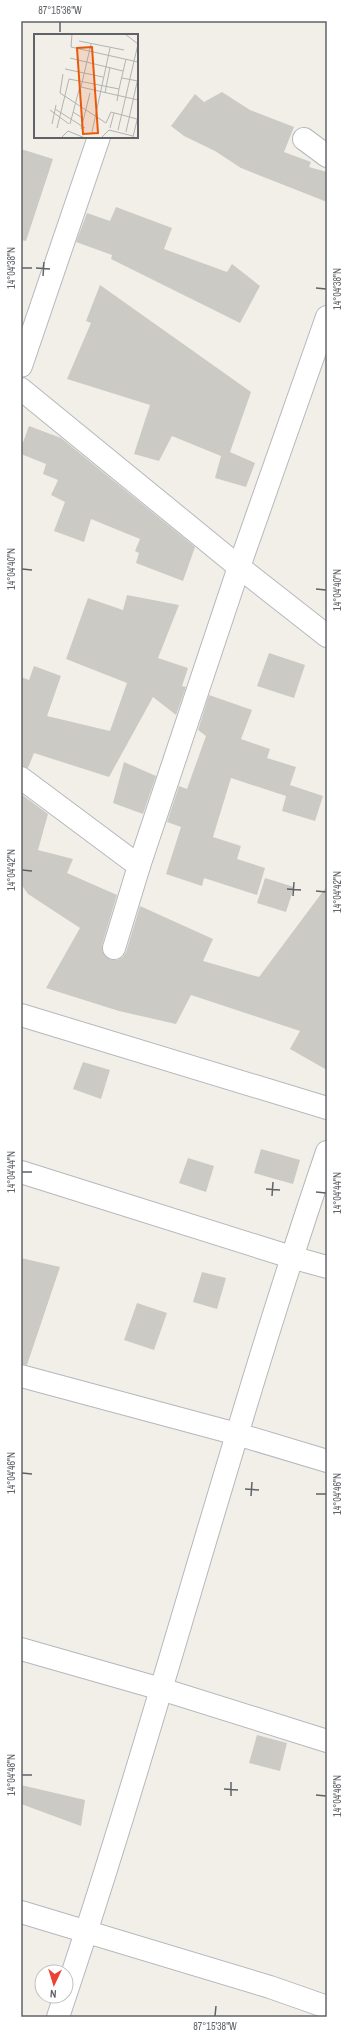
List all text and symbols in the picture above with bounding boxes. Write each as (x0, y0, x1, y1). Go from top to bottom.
text: 87°15'36"W (38, 4, 82, 17)
inset map (34, 34, 138, 138)
text: 14°04'38"N (5, 247, 18, 289)
text: 14°04'38"N (331, 268, 344, 310)
text: 14°04'40"N (5, 548, 18, 590)
text: 14°04'40"N (331, 569, 344, 611)
text: 14°04'42"N (5, 849, 18, 891)
text: 14°04'42"N (331, 871, 344, 913)
text: 14°04'44"N (5, 1151, 18, 1193)
text: 14°04'44"N (331, 1172, 344, 1214)
text: 14°04'46"N (5, 1452, 18, 1494)
text: 14°04'46"N (331, 1473, 344, 1515)
text: 14°04'48"N (5, 1754, 18, 1796)
text: 14°04'48"N (331, 1775, 344, 1817)
north arrow (34, 1964, 74, 2004)
text: N (50, 1987, 57, 2001)
text: 87°15'38"W (193, 2020, 237, 2033)

